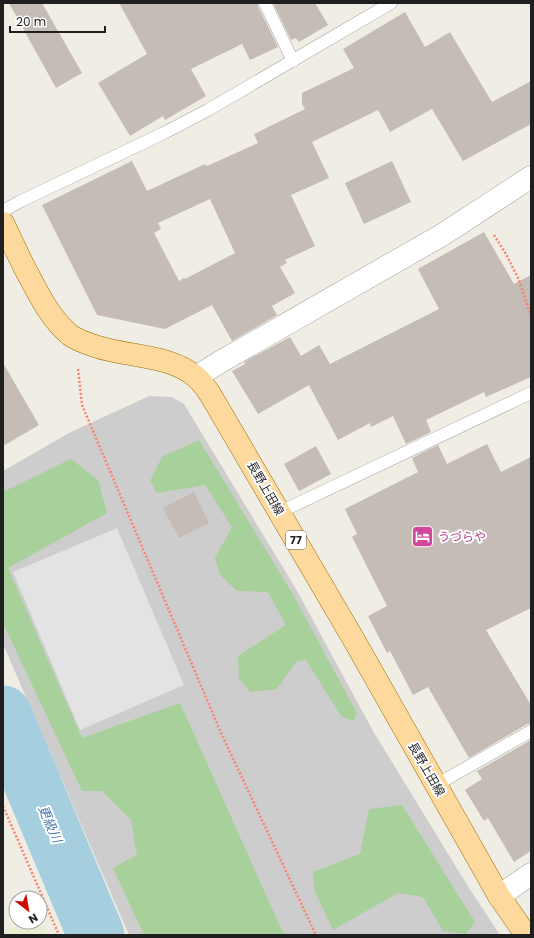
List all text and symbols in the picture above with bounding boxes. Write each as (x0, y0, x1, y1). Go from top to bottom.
scale bar (10, 8, 105, 34)
text: 20 m (16, 13, 46, 30)
street label: 長野上田線 (244, 458, 288, 518)
hotel icon: うづらや (409, 523, 435, 549)
place label: うづらや (438, 528, 486, 545)
road number: 77 (286, 531, 306, 549)
street label: 長野上田線 (405, 739, 449, 799)
water label: 更級川 (34, 802, 67, 847)
north arrow (8, 890, 48, 930)
text: N (25, 910, 41, 928)

